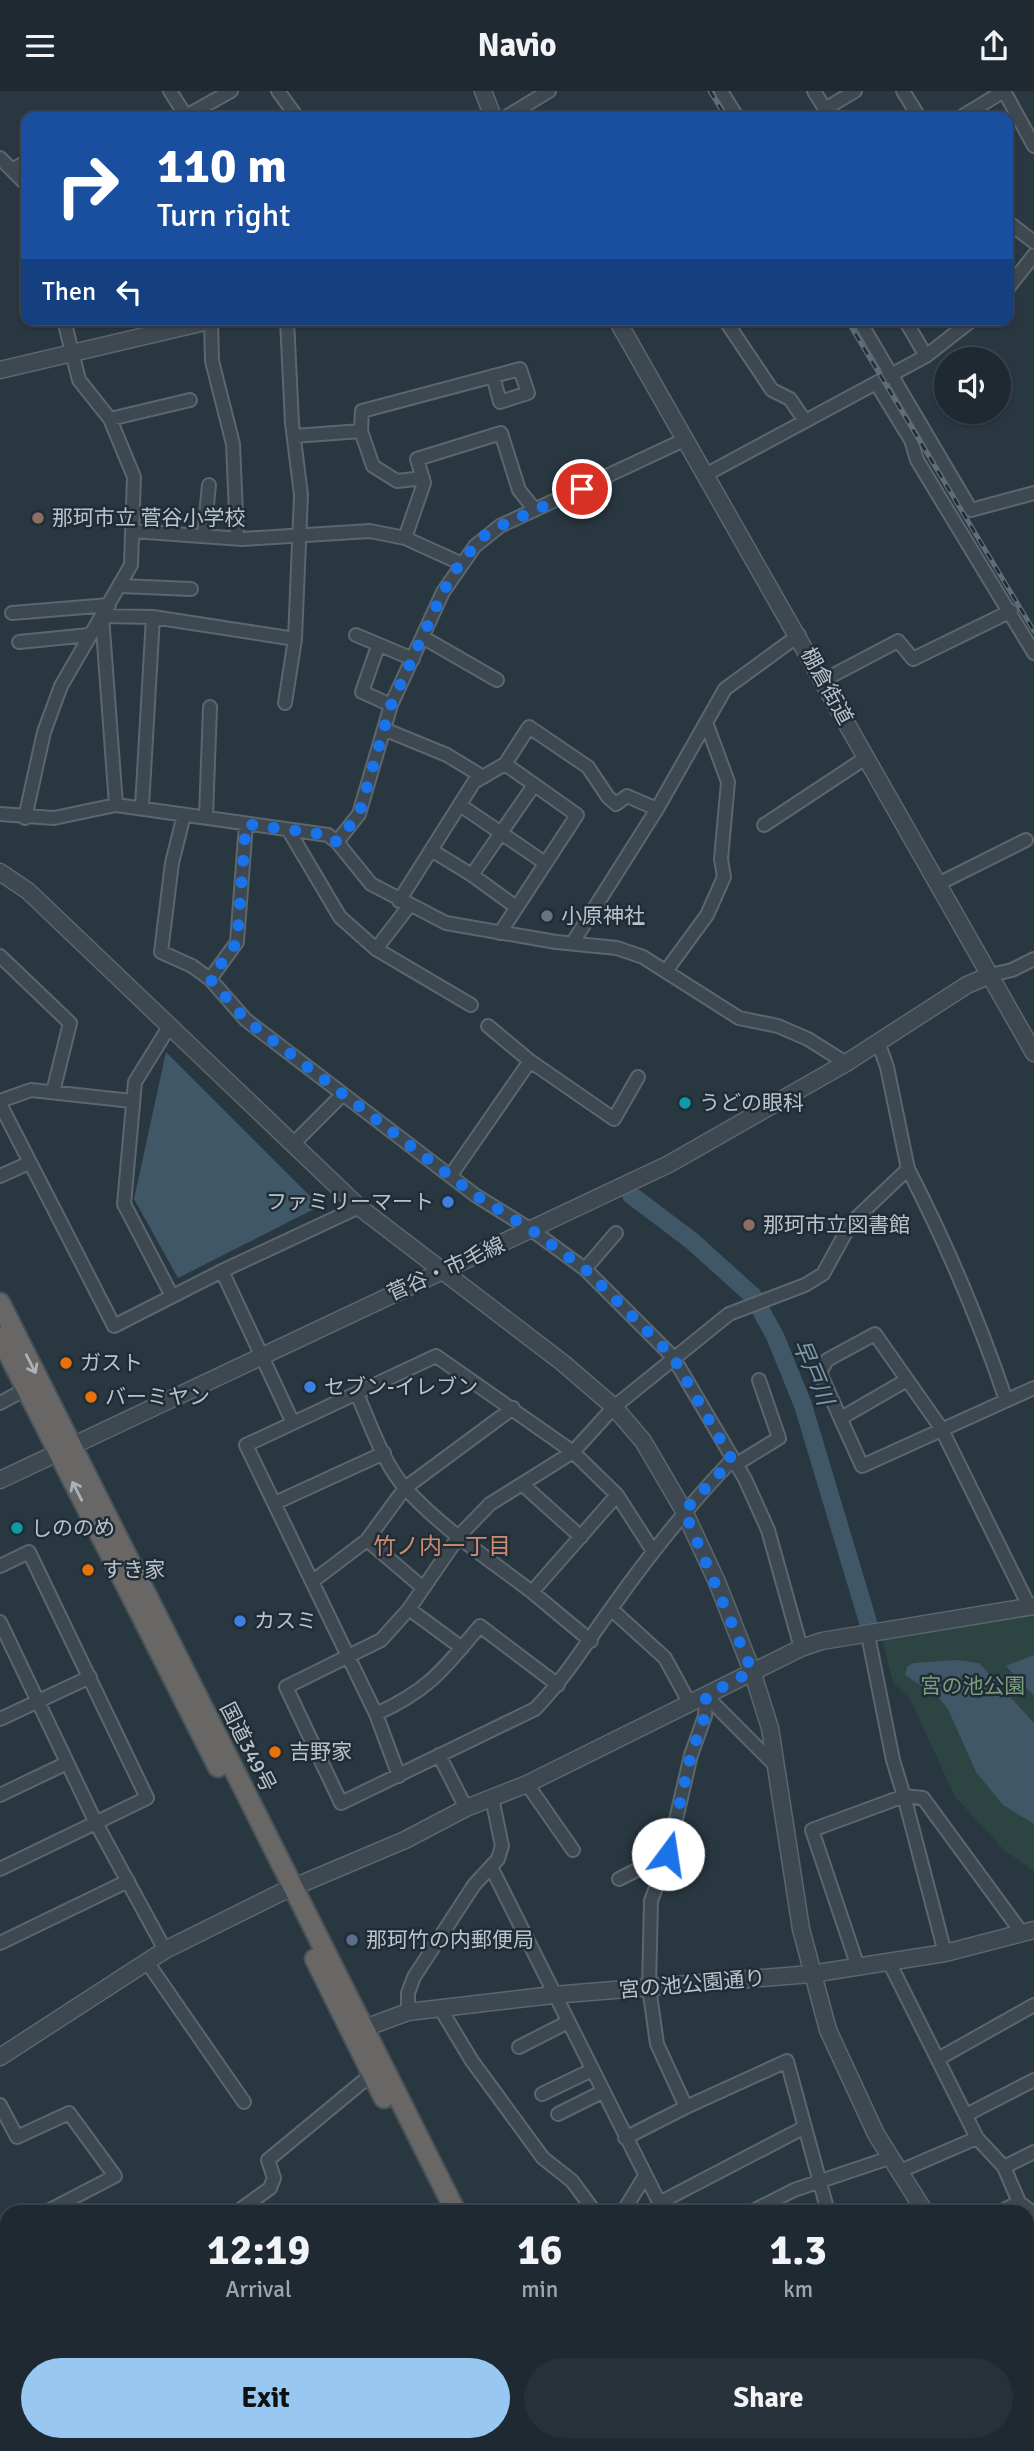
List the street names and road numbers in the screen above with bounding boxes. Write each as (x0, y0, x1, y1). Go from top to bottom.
street label: 棚倉街道 (795, 643, 859, 729)
street label: 菅谷・市毛線 (383, 1231, 509, 1307)
street label: 国道349号 (214, 1698, 282, 1796)
street label: 宮の池公園通り (618, 1965, 766, 2003)

